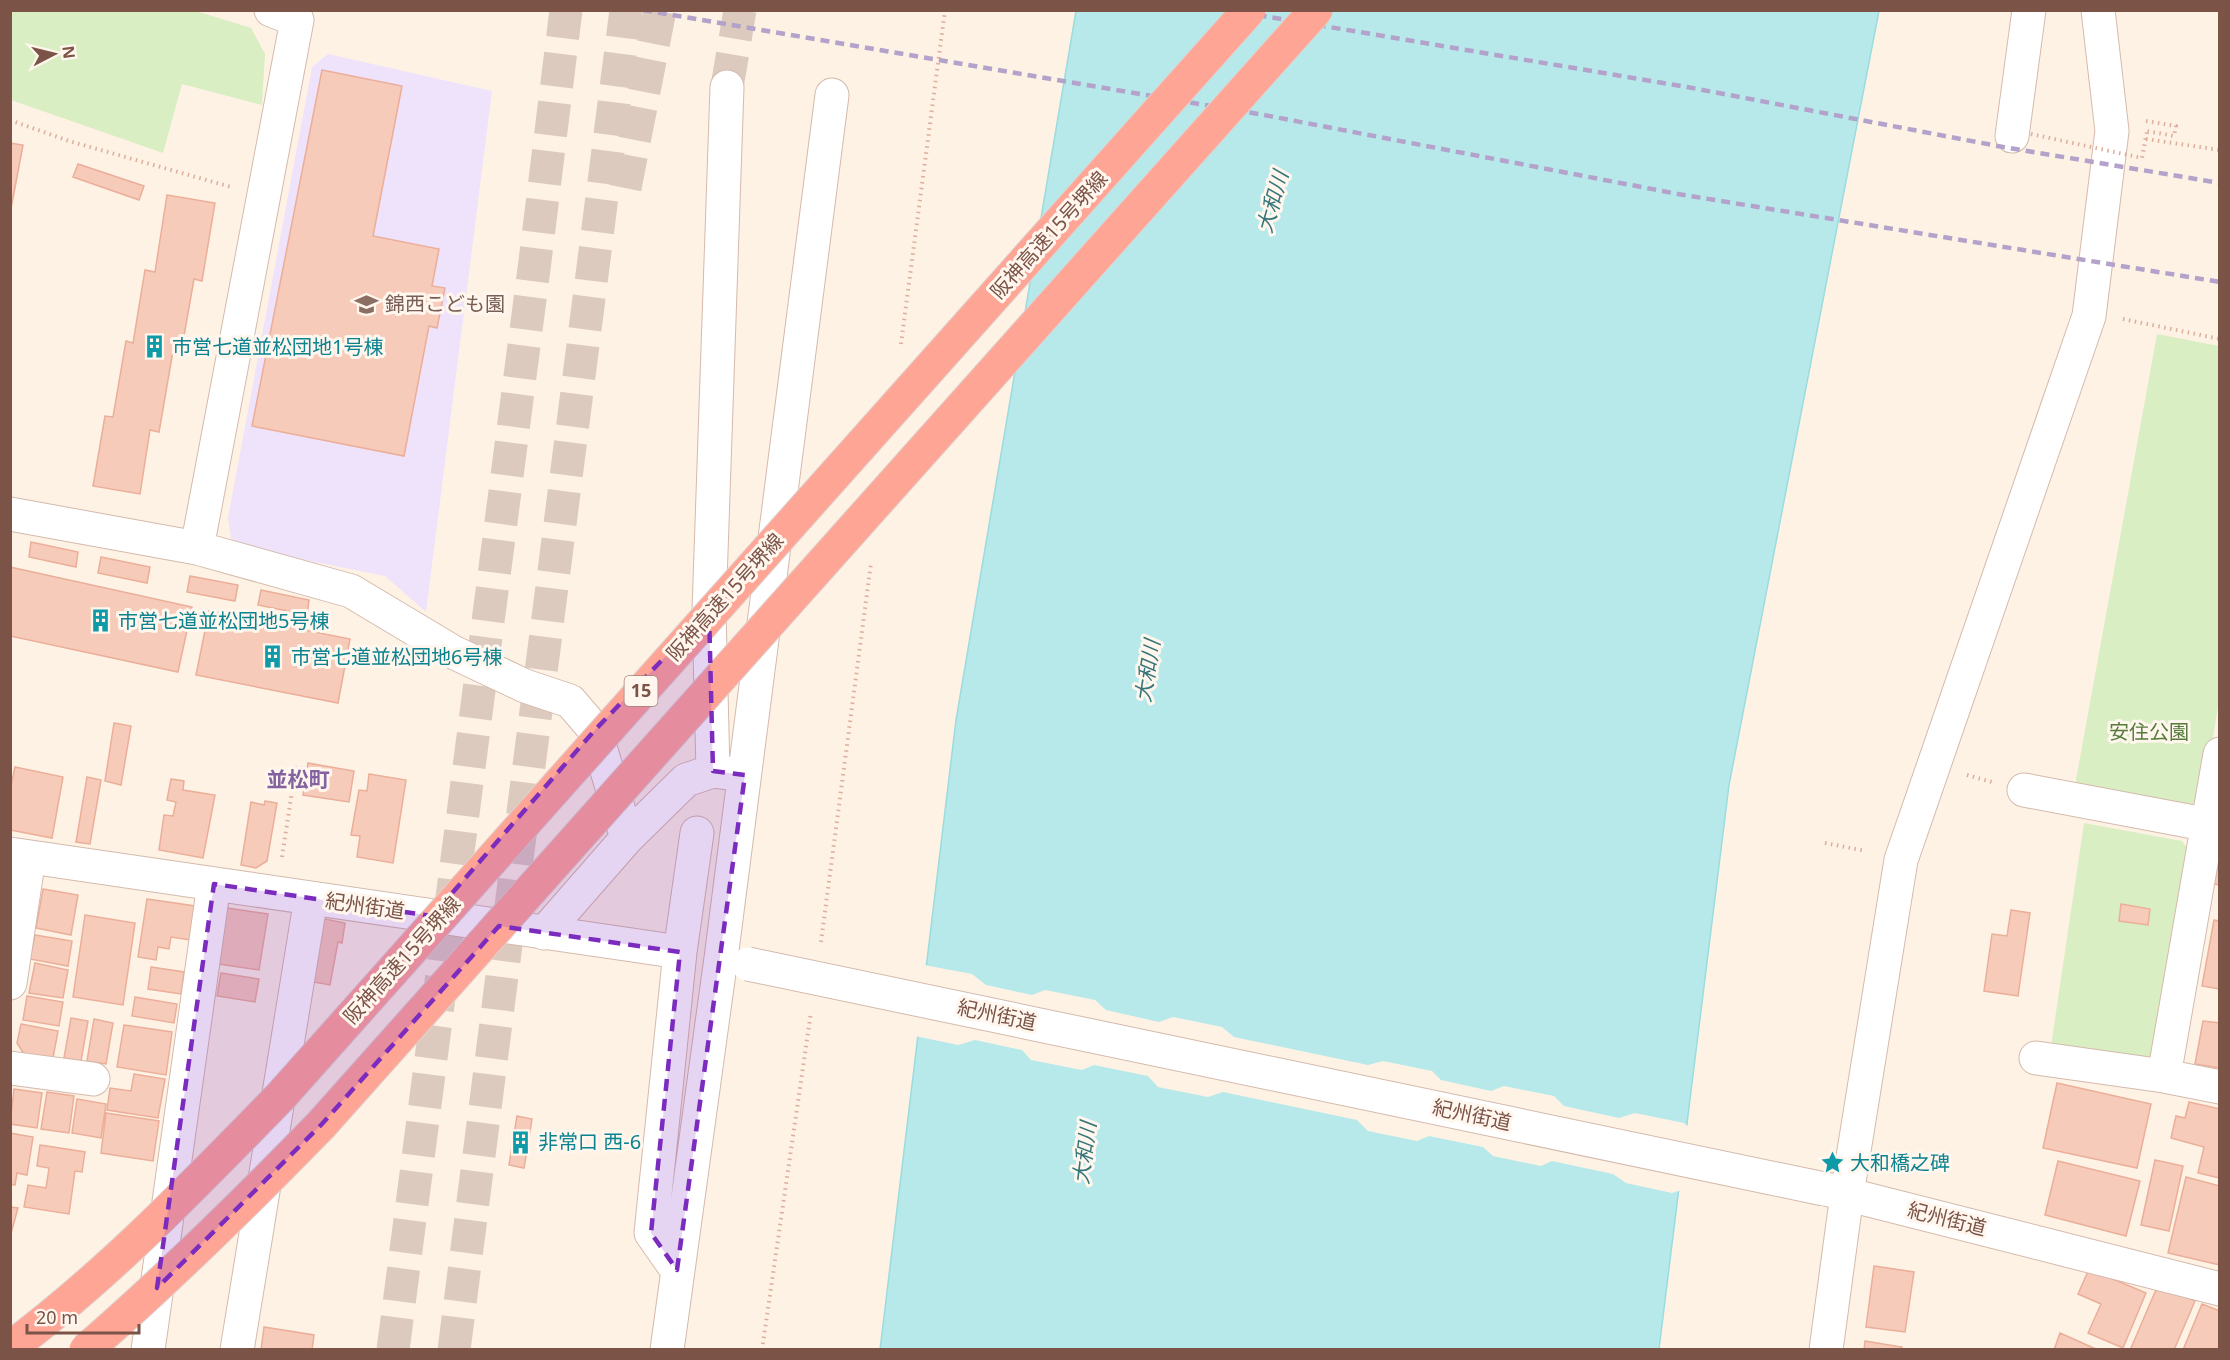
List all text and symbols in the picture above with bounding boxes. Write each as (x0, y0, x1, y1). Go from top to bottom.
north arrow (24, 24, 84, 84)
text: N (57, 44, 81, 60)
street label: 阪神高速15号堺線 (984, 165, 1113, 304)
water label: 大和川 (1250, 166, 1295, 236)
place label: 錦西こども園 (385, 290, 505, 317)
school or university icon: 錦西こども園 (354, 291, 380, 317)
place label: 市営七道並松団地1号棟 (172, 333, 383, 360)
building icon: 市営七道並松団地1号棟 (141, 334, 167, 360)
street label: 阪神高速15号堺線 (660, 527, 789, 666)
place label: 市営七道並松団地5号棟 (118, 607, 329, 634)
building icon: 市営七道並松団地5号棟 (87, 608, 113, 634)
water label: 大和川 (1128, 636, 1166, 704)
place label: 市営七道並松団地6号棟 (291, 643, 502, 670)
building icon: 市営七道並松団地6号棟 (260, 644, 286, 670)
road number: 15 (624, 676, 658, 706)
park label: 安住公園 (2109, 718, 2189, 745)
district label: 並松町 (267, 765, 330, 793)
street label: 紀州街道 (324, 887, 407, 924)
street label: 阪神高速15号堺線 (337, 890, 466, 1029)
street label: 紀州街道 (955, 993, 1039, 1036)
street label: 紀州街道 (1430, 1093, 1514, 1136)
water label: 大和川 (1066, 1118, 1102, 1186)
place label: 非常口 西-6 (538, 1128, 641, 1155)
building icon: 非常口 西-6 (507, 1129, 533, 1155)
place label: 大和橋之碑 (1850, 1149, 1950, 1176)
place icon: 大和橋之碑 (1819, 1150, 1845, 1176)
street label: 紀州街道 (1905, 1196, 1989, 1241)
scale bar (27, 1297, 140, 1335)
text: 20 m (36, 1305, 78, 1329)

